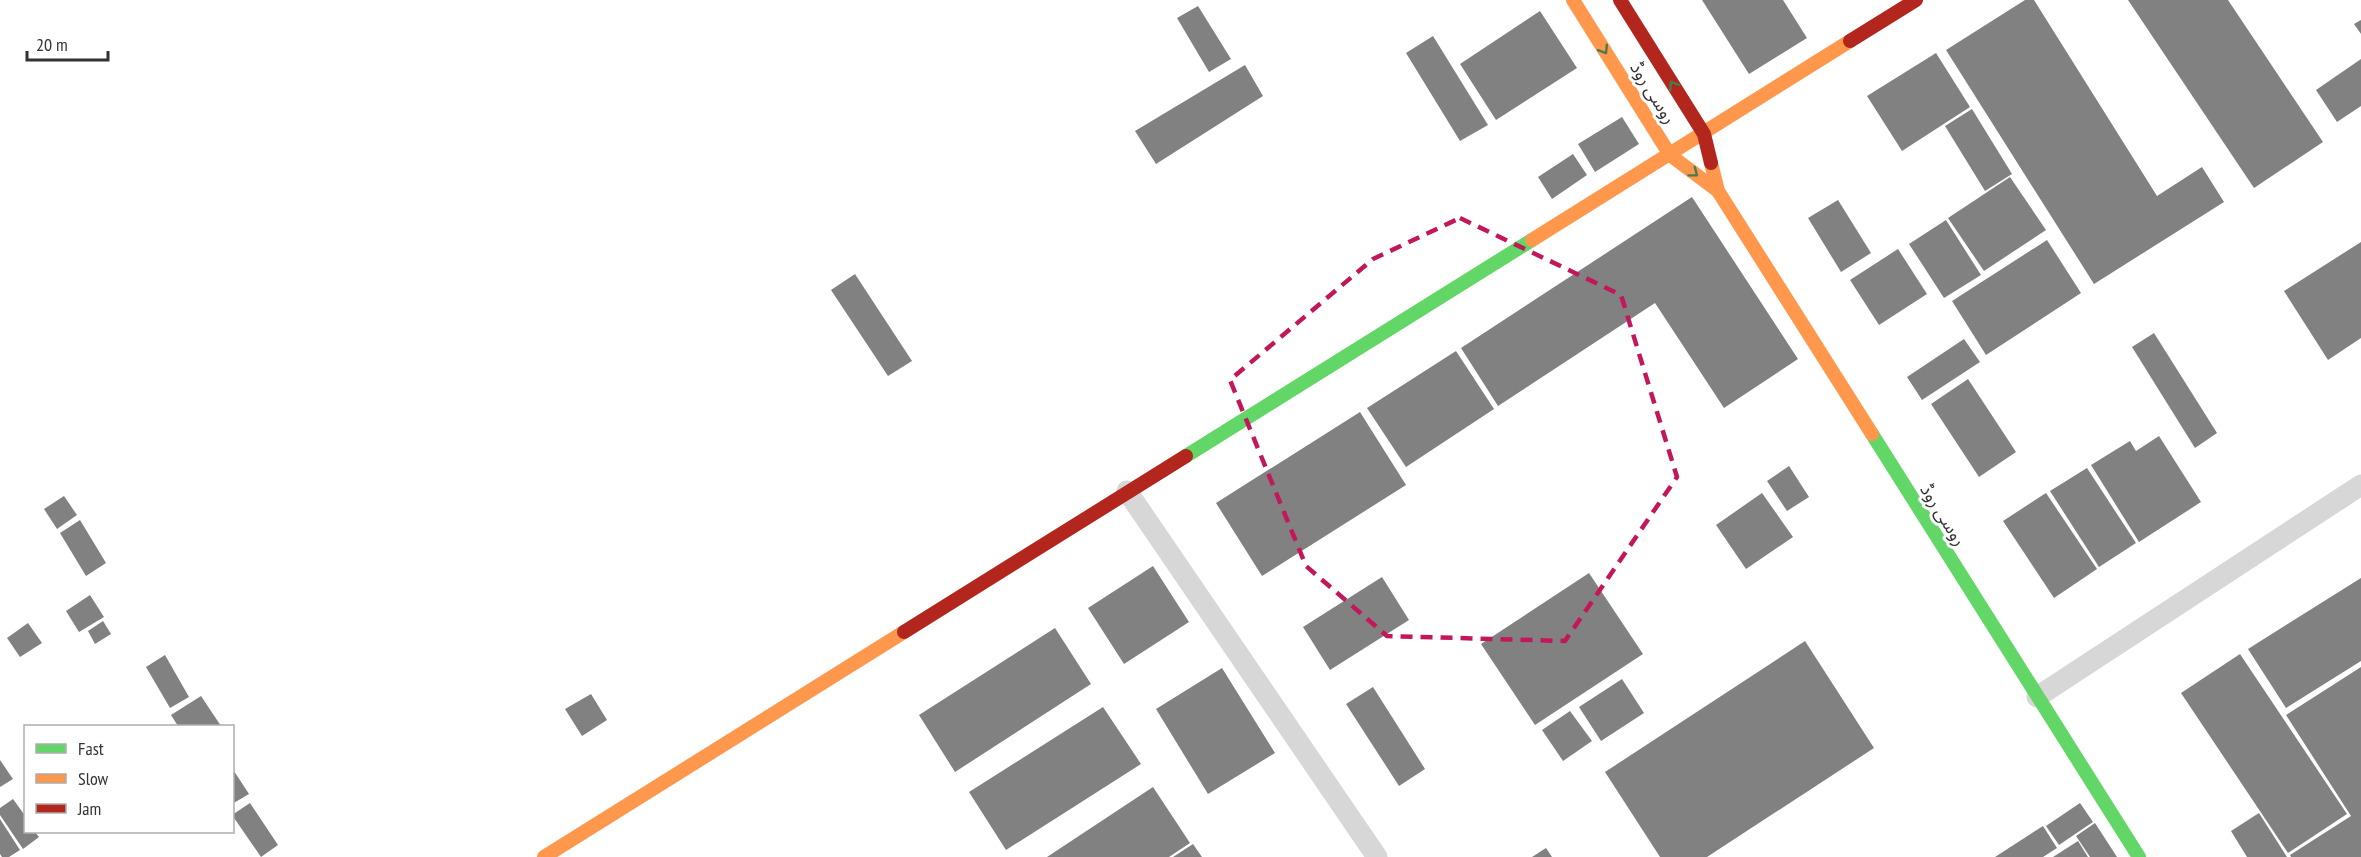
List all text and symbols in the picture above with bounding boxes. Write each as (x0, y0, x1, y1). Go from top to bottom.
scale bar (27, 24, 108, 62)
text: 20 m (36, 33, 68, 56)
one-way arrow (1597, 43, 1608, 54)
street label: روسی روڈ (1625, 57, 1681, 128)
one-way arrow (1668, 81, 1680, 91)
one-way arrow (1687, 166, 1698, 177)
street label: روسی روڈ (1915, 479, 1971, 550)
legend (24, 725, 234, 833)
text: Fast (78, 737, 104, 760)
text: Slow (78, 767, 109, 790)
text: Jam (77, 797, 101, 820)

